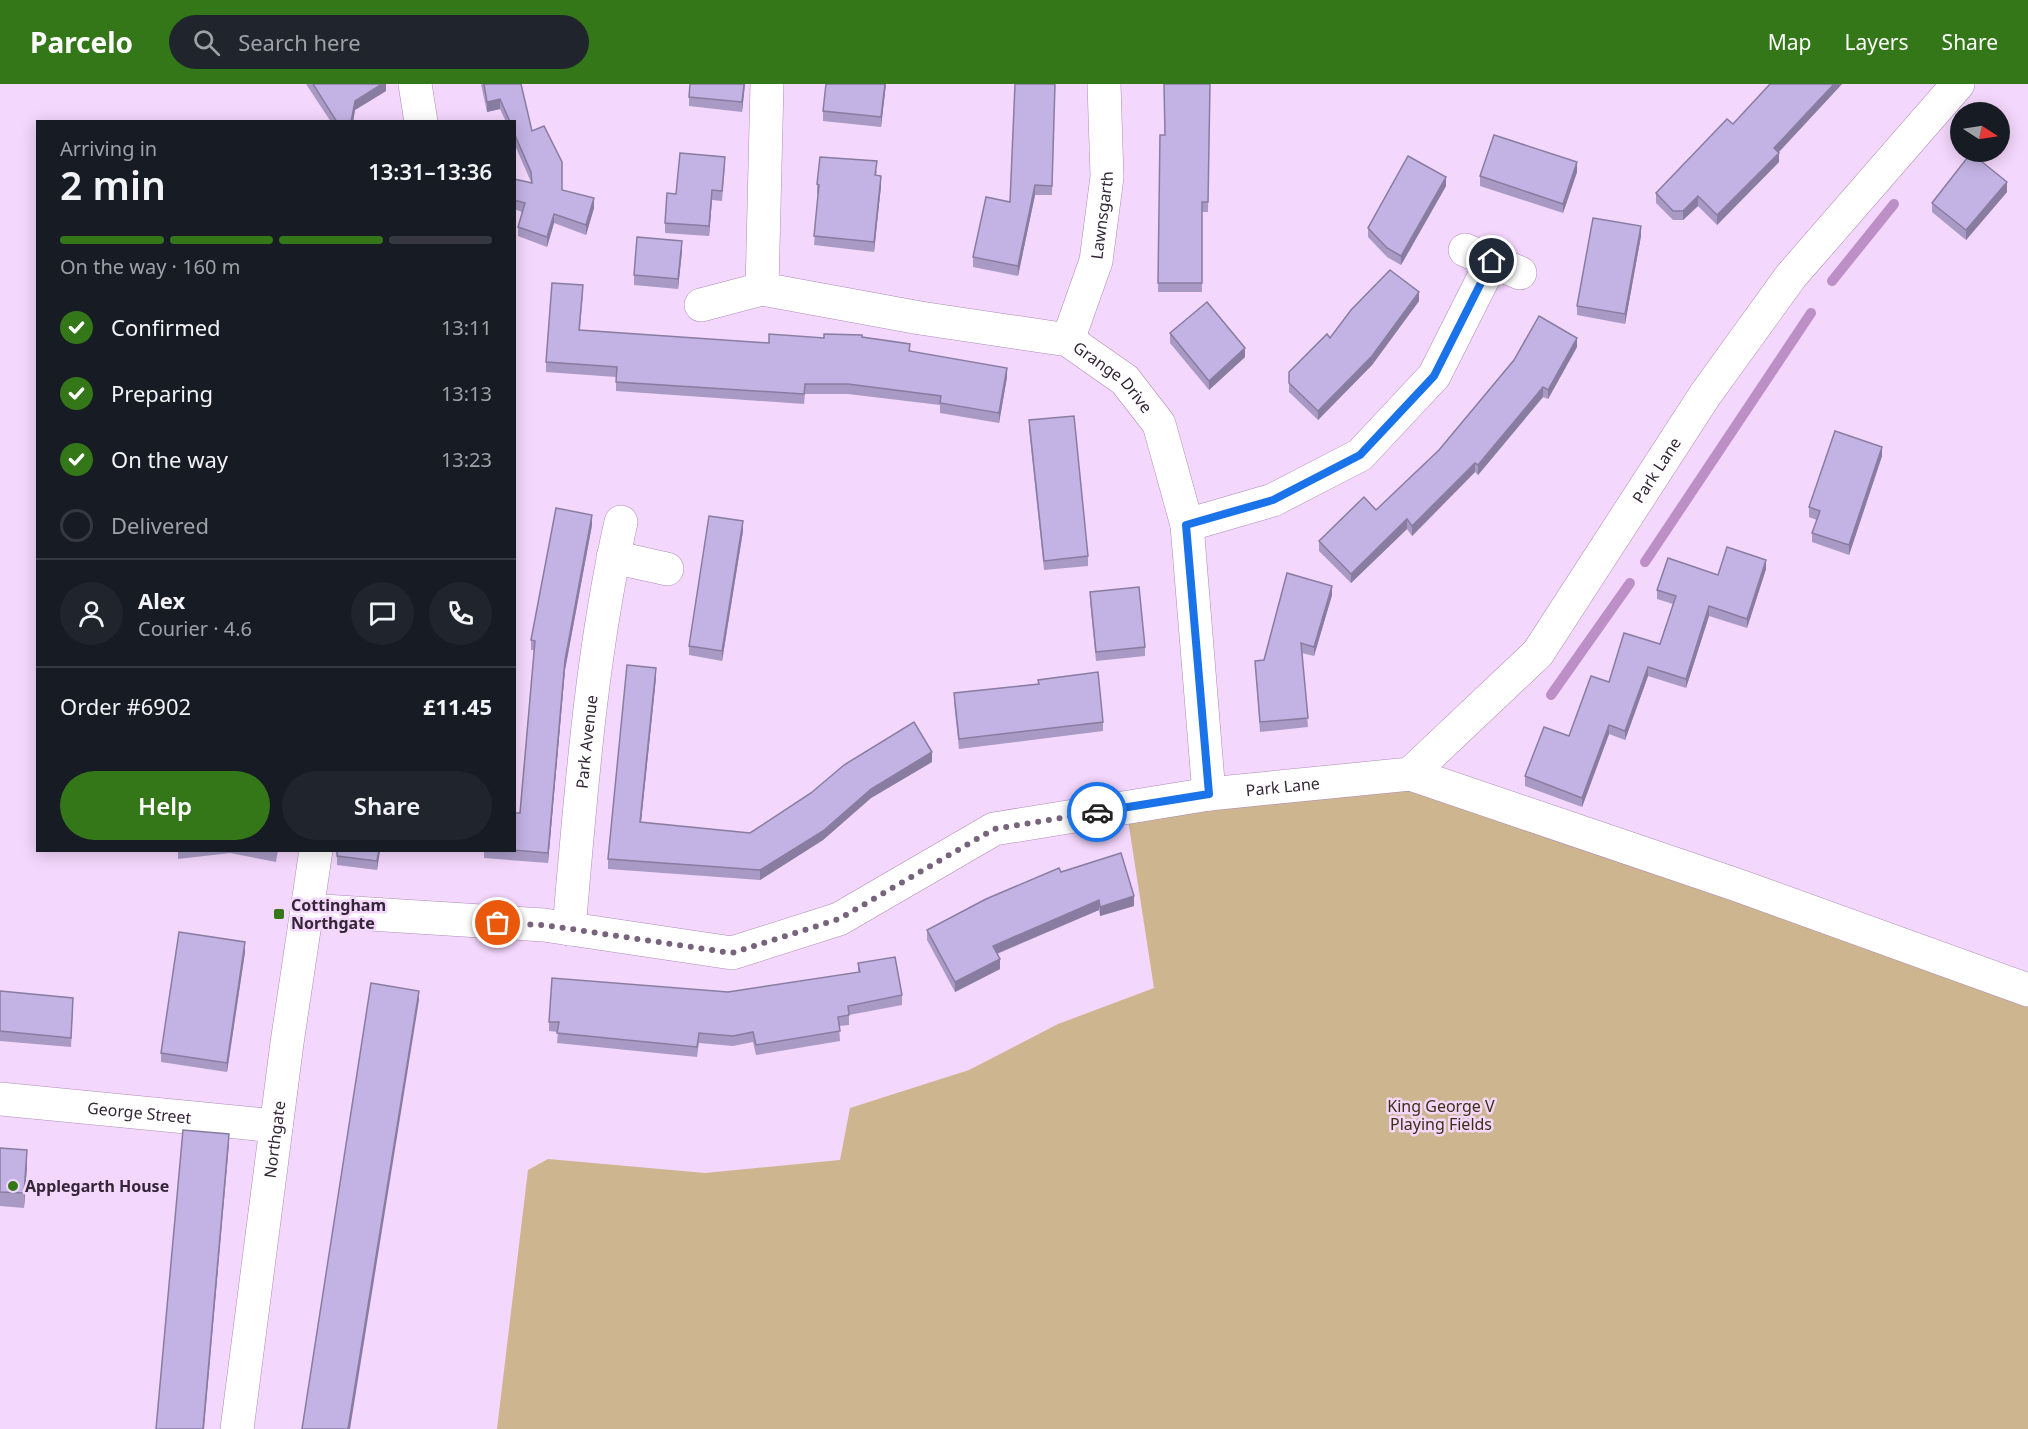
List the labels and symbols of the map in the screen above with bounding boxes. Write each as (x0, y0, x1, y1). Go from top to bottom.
north arrow (1950, 102, 2010, 162)
street label: Lawnsgarth (1085, 171, 1118, 261)
pin (1466, 235, 1517, 286)
street label: Grange Drive (1069, 336, 1157, 417)
street label: Park Lane (1627, 433, 1686, 507)
street label: Park Avenue (571, 694, 603, 790)
street label: Park Lane (1245, 772, 1321, 801)
courier (1067, 782, 1127, 842)
place label: Cottingham Northgate (291, 894, 386, 934)
pin (472, 897, 523, 948)
marker: Cottingham Northgate (272, 907, 286, 921)
park label: King George V Playing Fields (1387, 1095, 1495, 1135)
street label: George Street (86, 1097, 193, 1129)
street label: Northgate (259, 1099, 290, 1179)
place label: Applegarth House (25, 1175, 169, 1197)
marker: Applegarth House (6, 1179, 20, 1193)

